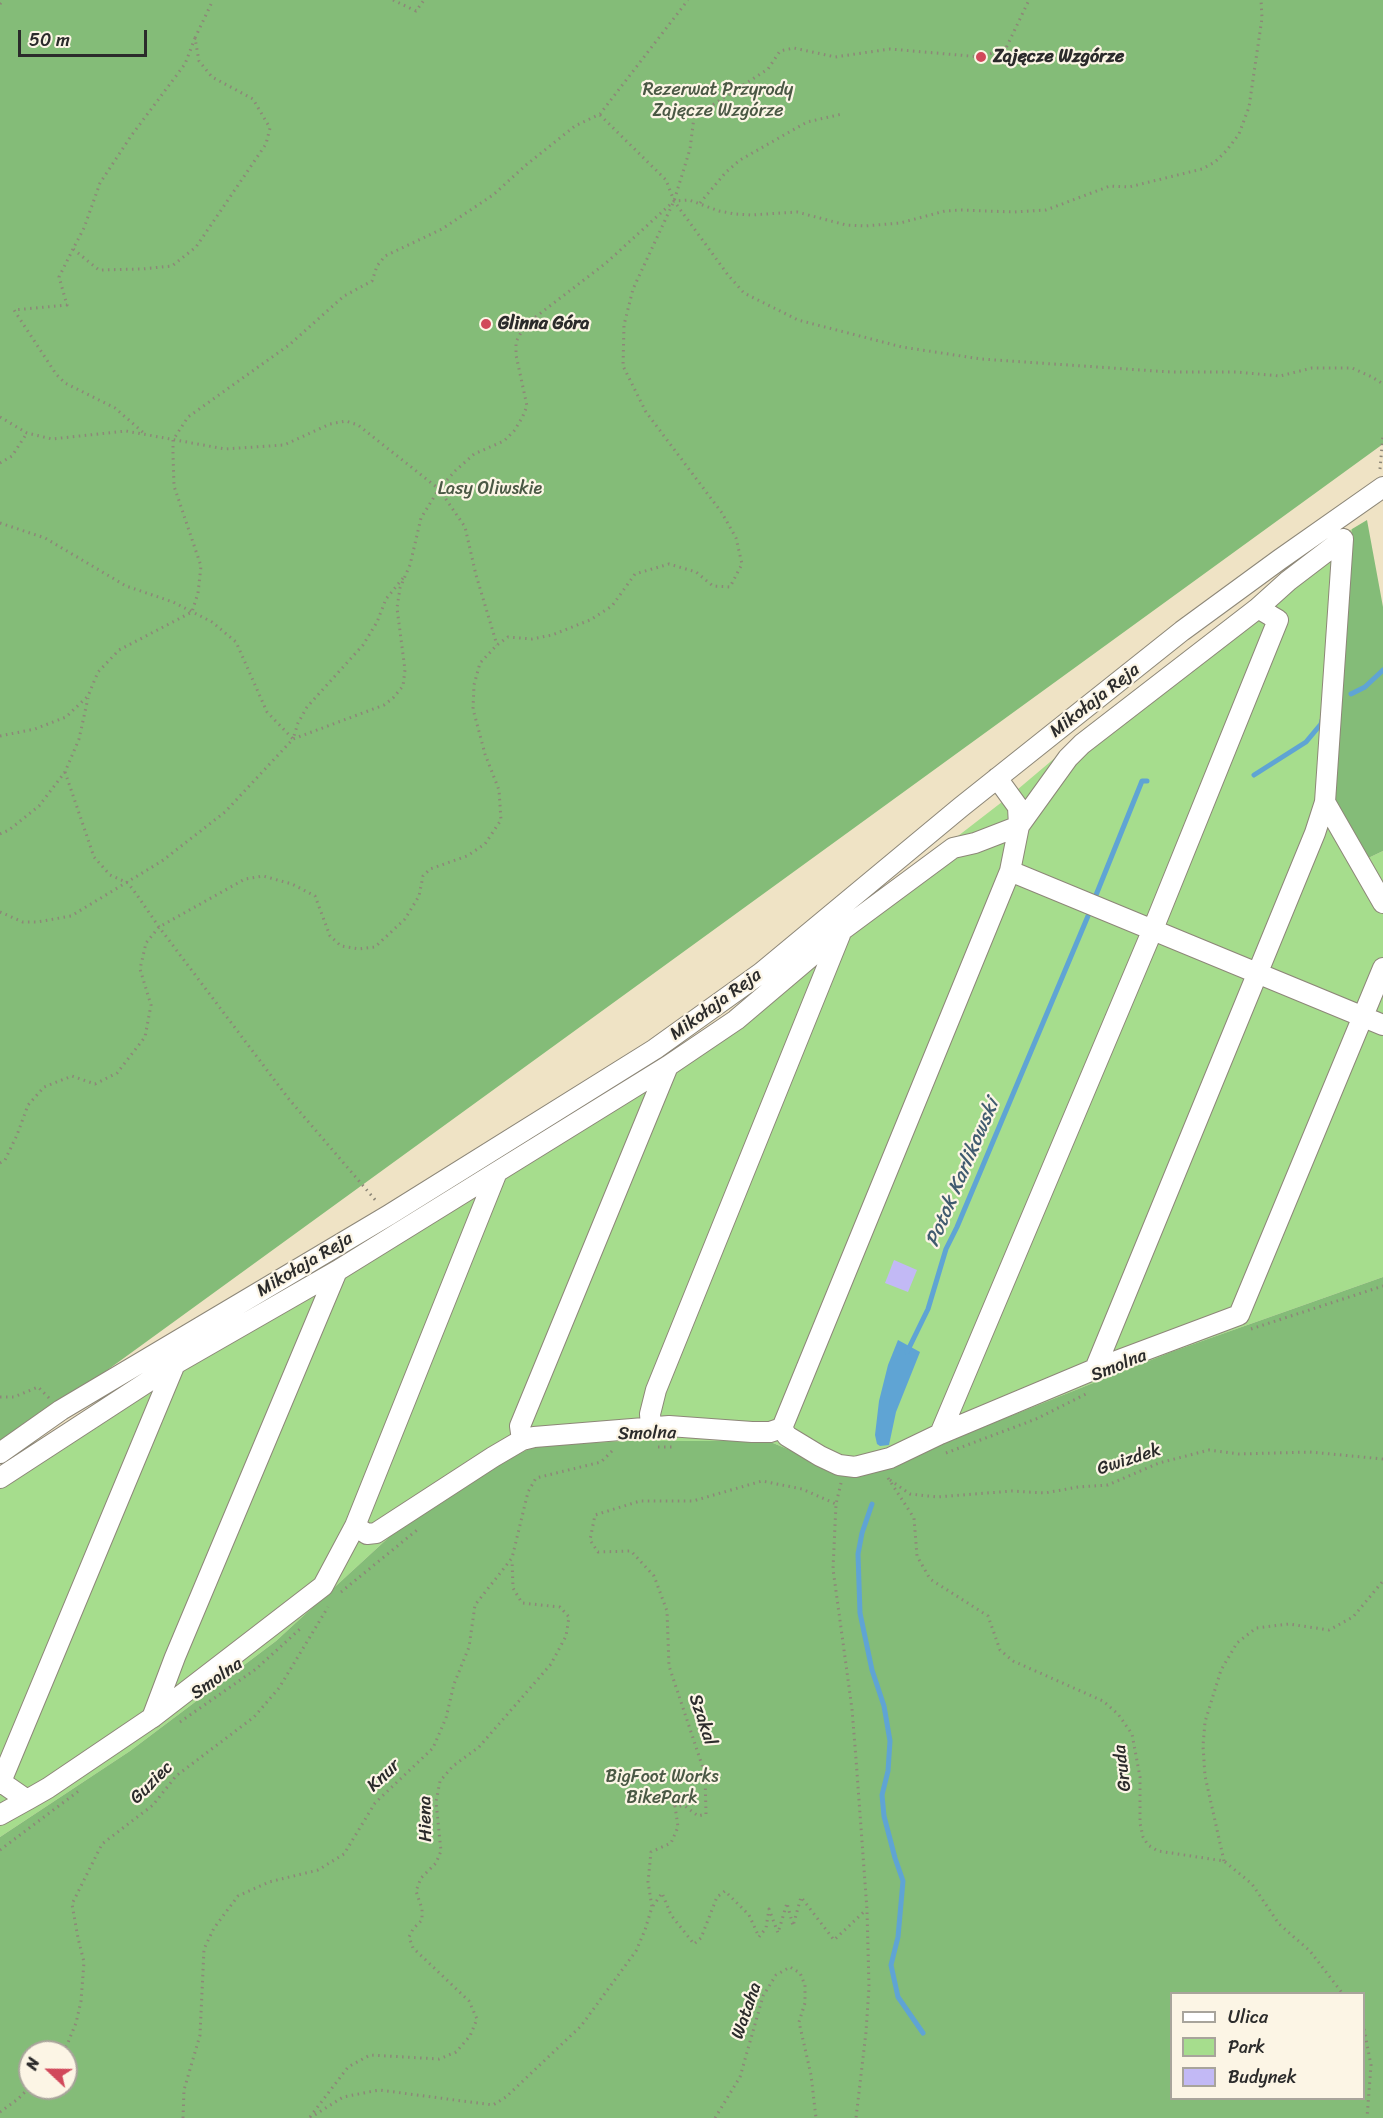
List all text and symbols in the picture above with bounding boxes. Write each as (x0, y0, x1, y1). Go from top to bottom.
scale bar (21, 18, 150, 56)
text: 50 m (29, 24, 70, 56)
place label: Zajęcze Wzgórze (993, 46, 1124, 68)
marker: Zajęcze Wzgórze (974, 50, 988, 64)
park label: Rezerwat Przyrody Zajęcze Wzgórze (643, 79, 793, 122)
place label: Glinna Góra (498, 313, 589, 335)
marker: Glinna Góra (479, 317, 493, 331)
park label: Lasy Oliwskie (438, 478, 542, 500)
street label: Mikołaja Reja (1046, 659, 1144, 743)
street label: Mikołaja Reja (666, 965, 766, 1045)
water label: Potok Karlikowski (921, 1095, 1005, 1251)
street label: Mikołaja Reja (253, 1228, 357, 1302)
street label: Smolna (1088, 1345, 1150, 1387)
street label: Smolna (618, 1423, 676, 1445)
street label: Gwizdek (1095, 1440, 1163, 1480)
street label: Smolna (187, 1653, 247, 1705)
street label: Szakal (684, 1692, 720, 1748)
street label: Gruda (1109, 1743, 1137, 1793)
street label: Knur (363, 1755, 405, 1797)
street label: Guziec (126, 1757, 178, 1809)
park label: BigFoot Works BikePark (605, 1766, 719, 1808)
street label: Hiena (415, 1796, 437, 1842)
street label: Wataha (727, 1980, 767, 2042)
legend (1170, 1992, 1365, 2100)
text: Ulica (1228, 2001, 1268, 2033)
text: Park (1228, 2031, 1265, 2063)
north arrow (18, 2040, 78, 2100)
text: N (17, 2053, 48, 2074)
text: Budynek (1228, 2061, 1296, 2093)

